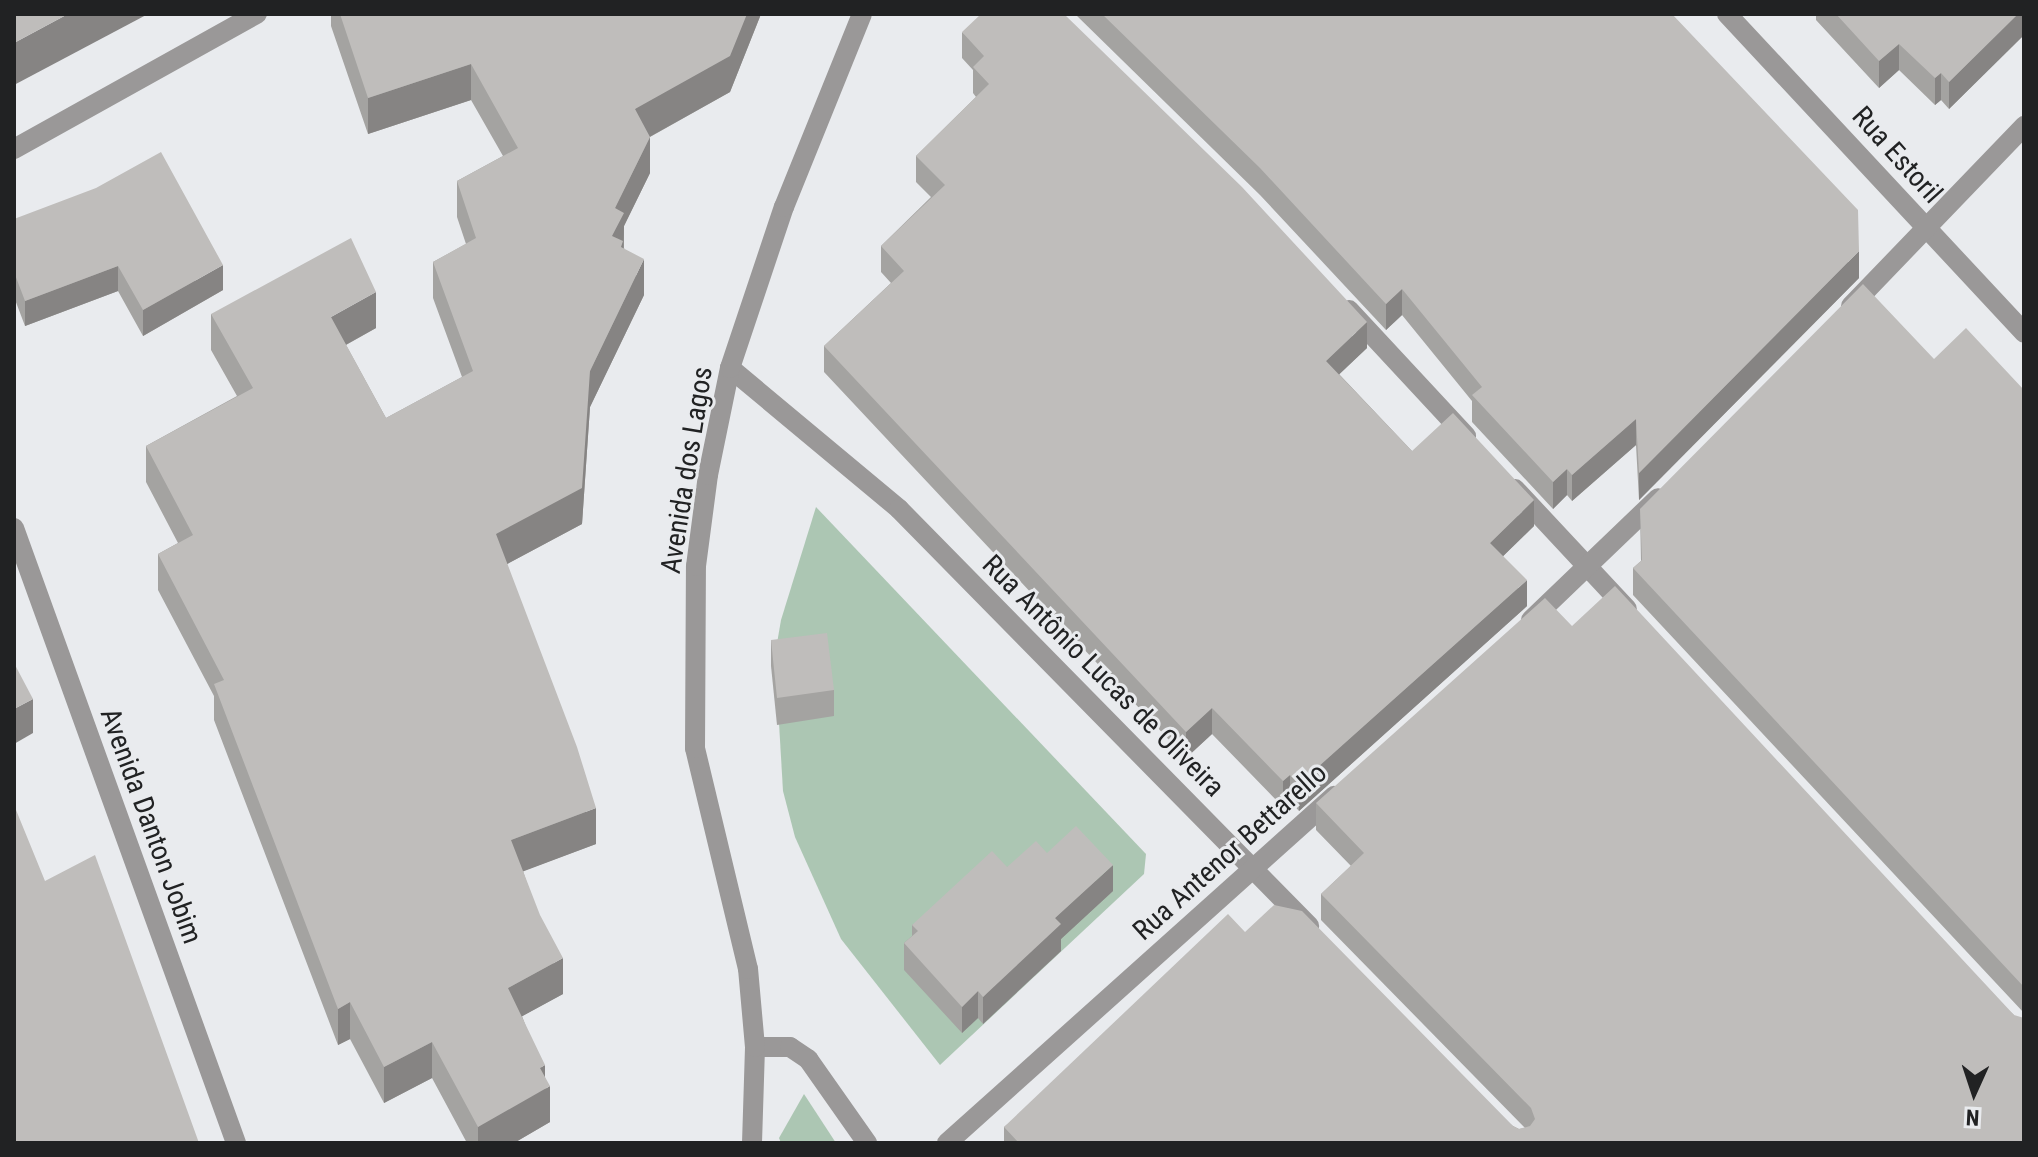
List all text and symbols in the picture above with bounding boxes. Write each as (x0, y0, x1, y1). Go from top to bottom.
street label: Rua Estoril (1845, 100, 1949, 210)
street label: Avenida dos Lagos (654, 364, 720, 576)
street label: Rua Antônio Lucas de Oliveira (975, 548, 1231, 804)
street label: Avenida Danton Jobim (93, 704, 209, 948)
street label: Rua Antenor Bettarello (1126, 756, 1334, 948)
north arrow (1934, 1053, 2014, 1133)
text: N (1965, 1105, 1980, 1130)

